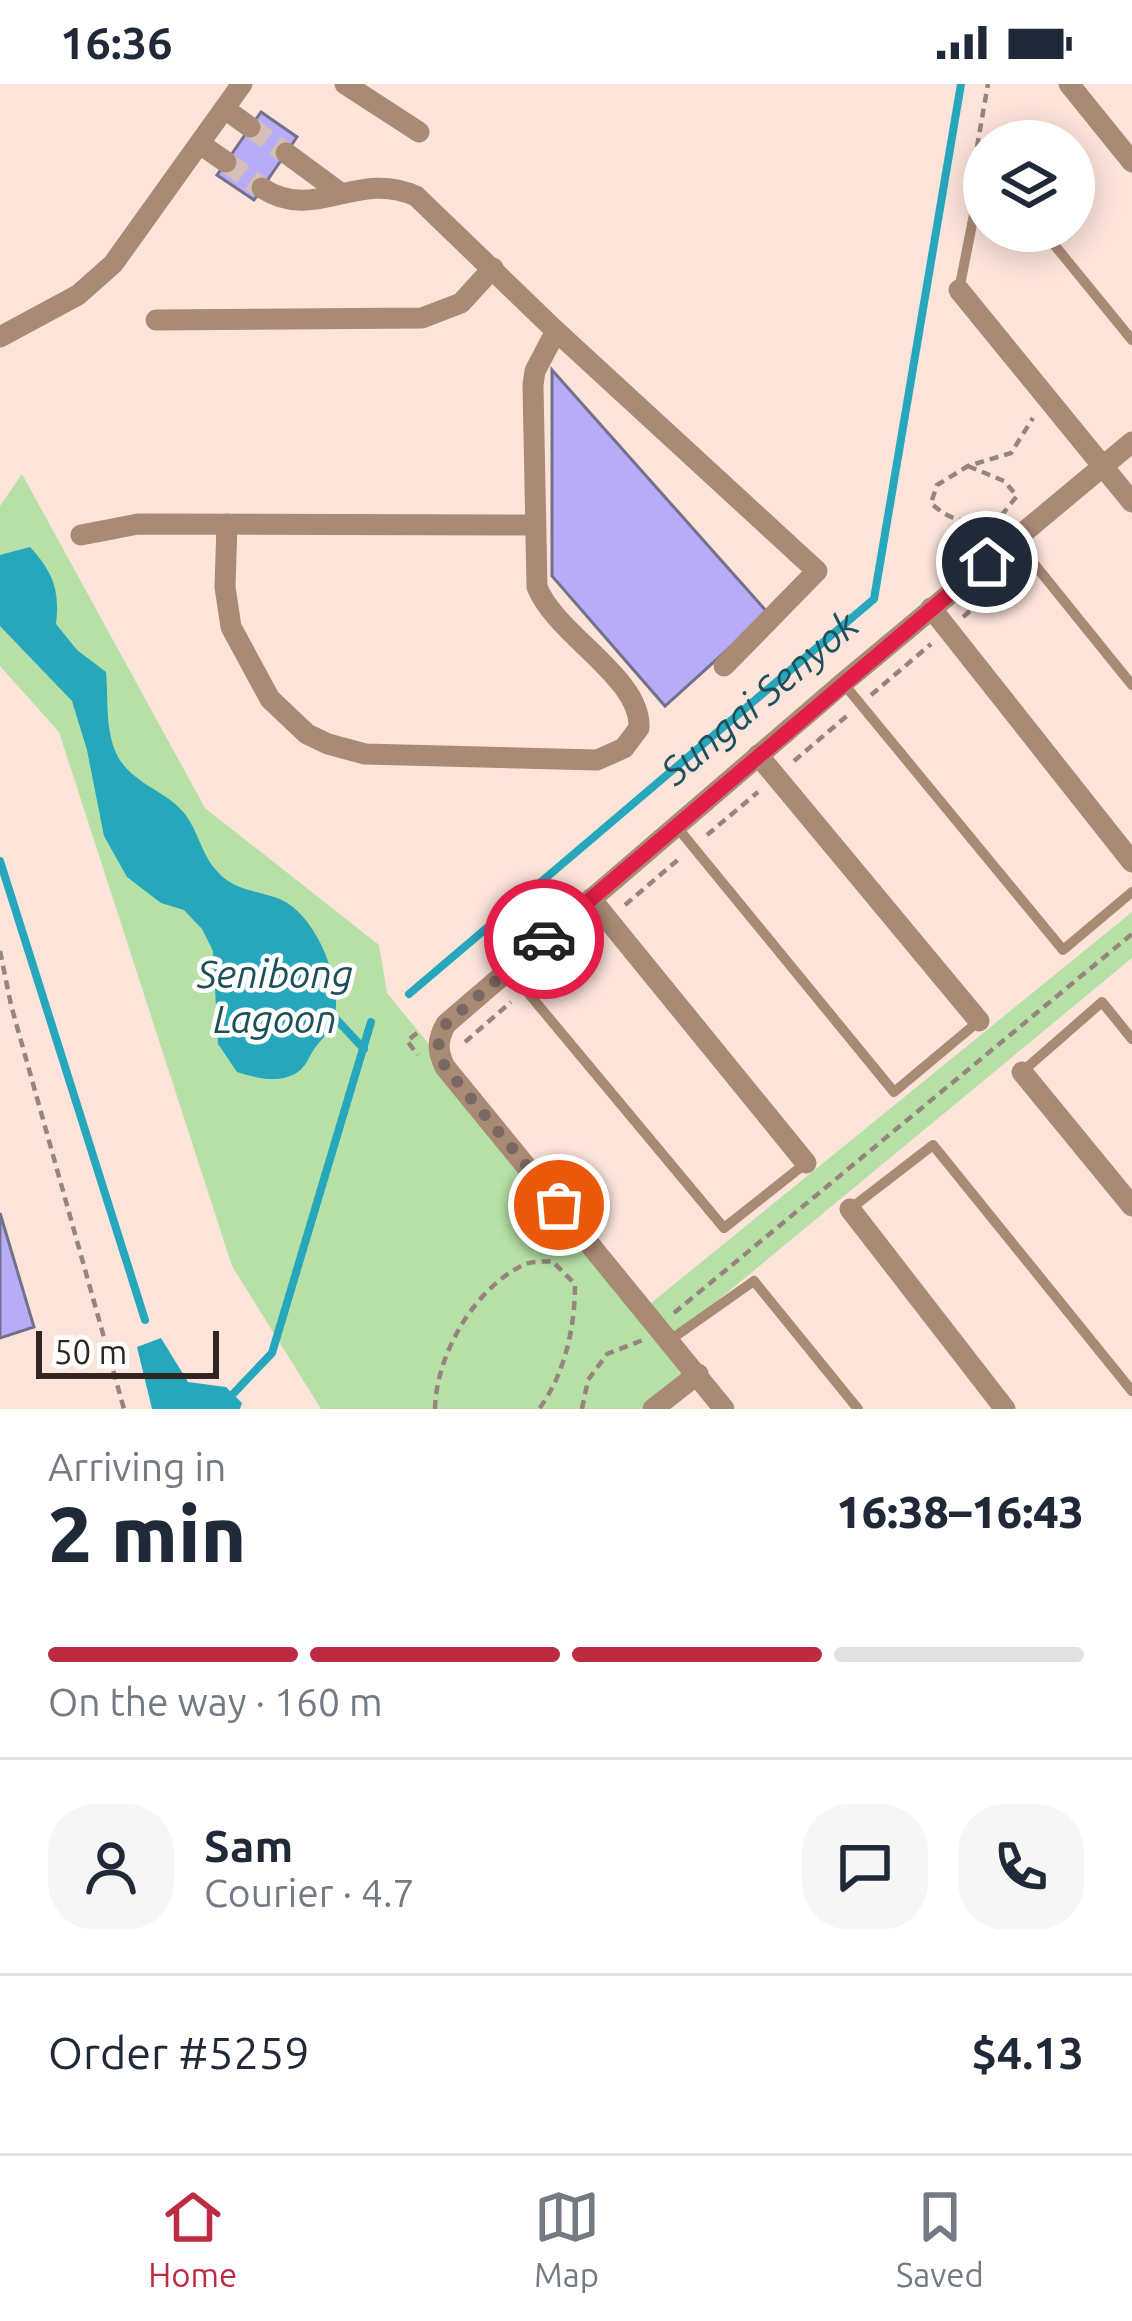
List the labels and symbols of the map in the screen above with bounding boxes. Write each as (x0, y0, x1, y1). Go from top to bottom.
pin (936, 511, 1038, 613)
water label: Sungai Senyok (651, 601, 866, 793)
courier (484, 879, 604, 999)
water label: Senibong Lagoon (196, 952, 353, 1040)
pin (508, 1154, 610, 1256)
scale bar (36, 1325, 219, 1378)

